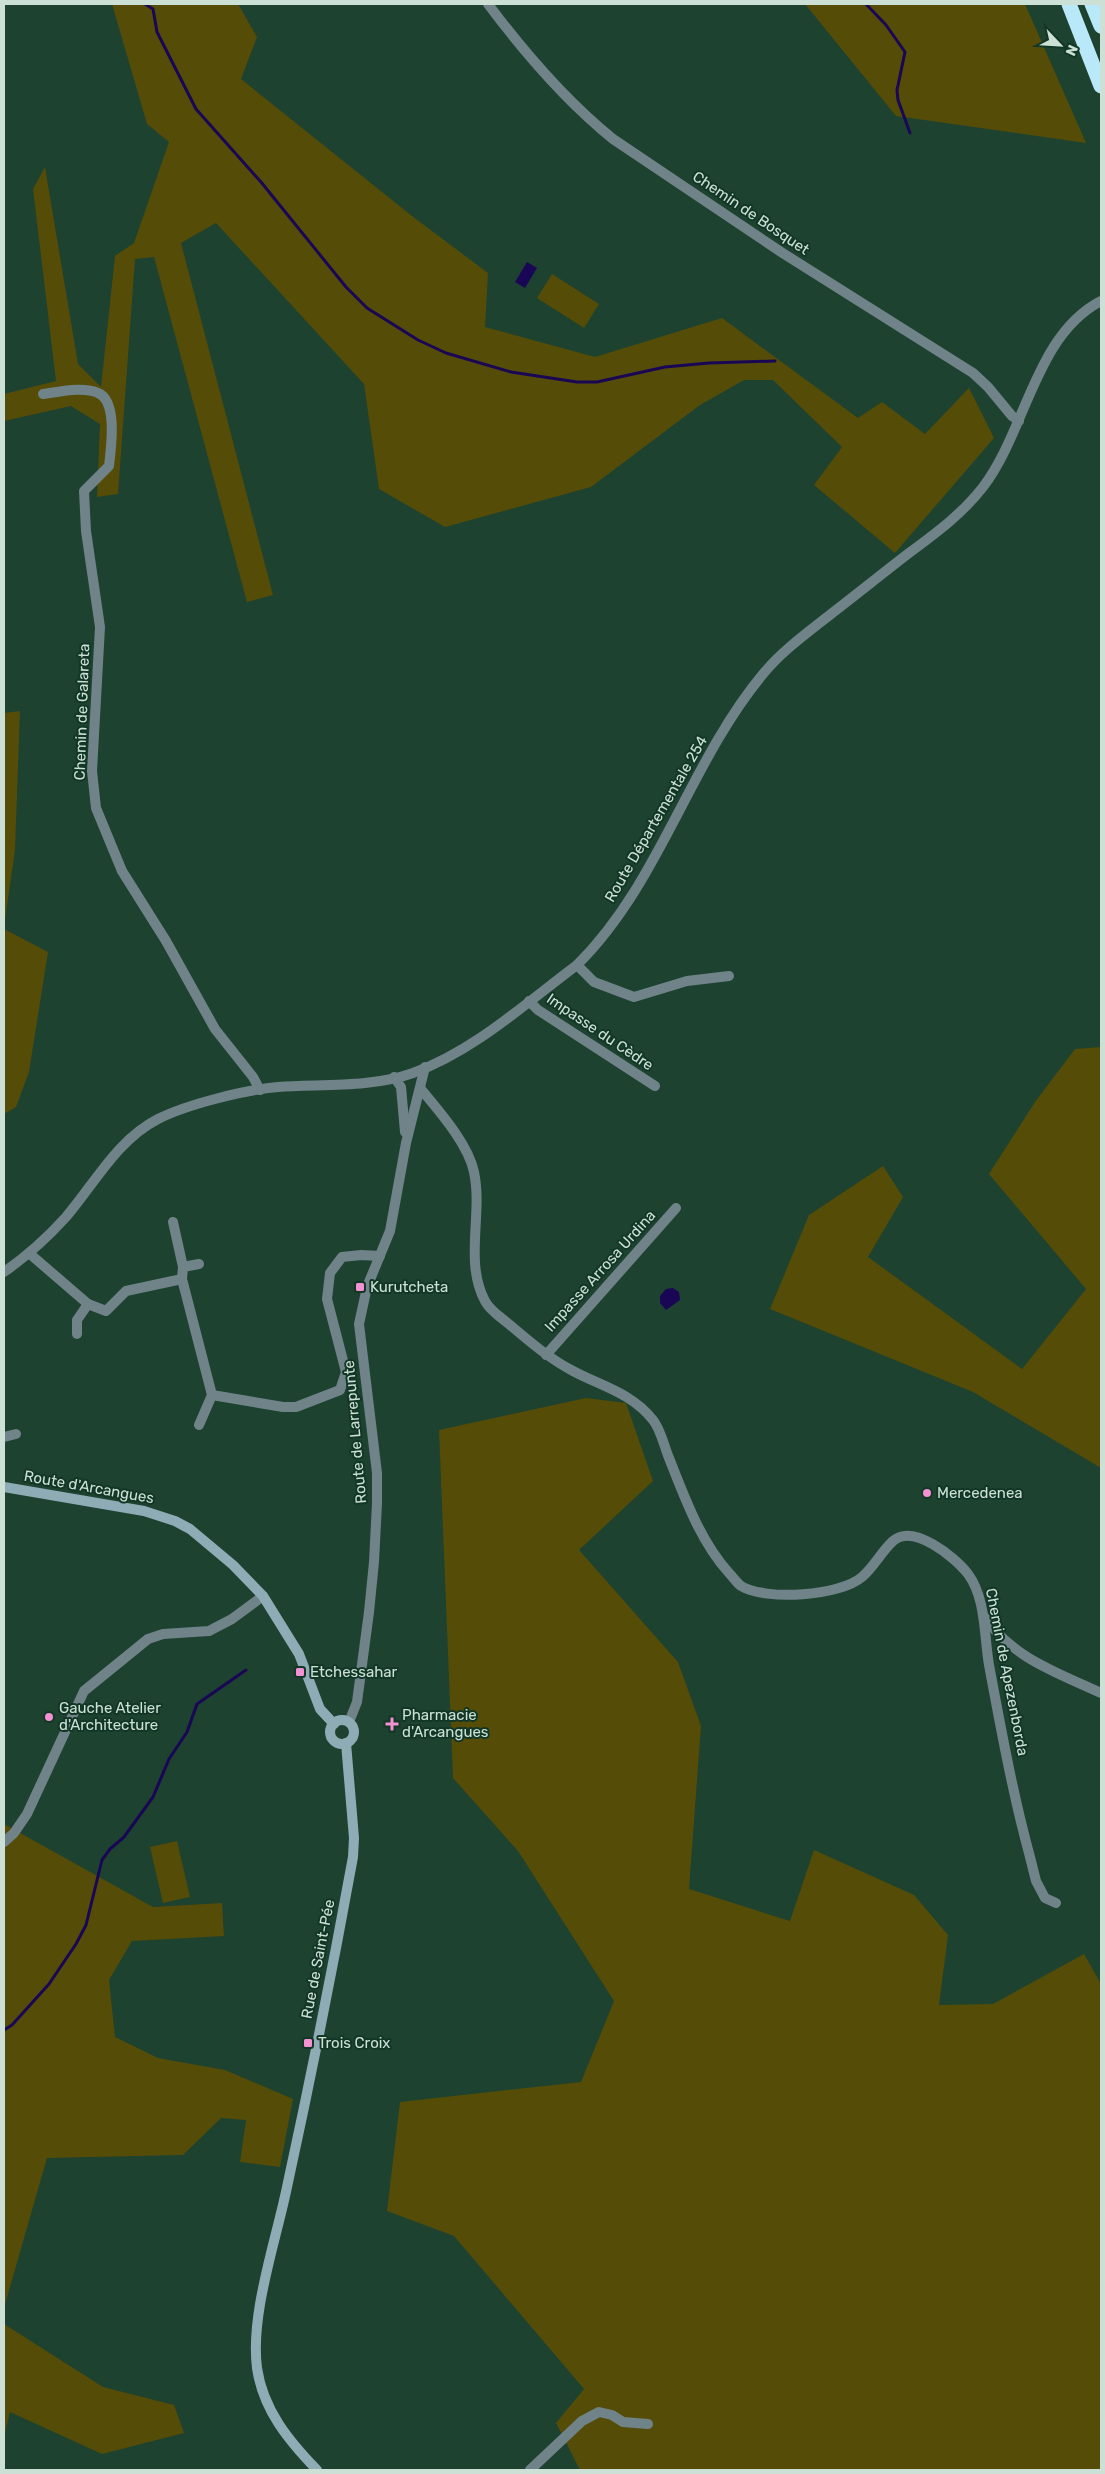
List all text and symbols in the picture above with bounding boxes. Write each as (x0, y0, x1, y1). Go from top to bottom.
north arrow (1035, 20, 1085, 70)
text: N (1061, 42, 1081, 58)
street label: Chemin de Bosquet (689, 167, 813, 259)
street label: Chemin de Galareta (71, 643, 93, 781)
street label: Route Départementale 254 (601, 733, 711, 905)
street label: Impasse du Cèdre (543, 990, 657, 1074)
street label: Impasse Arrosa Urdina (541, 1207, 659, 1335)
place label: Kurutcheta (370, 1278, 448, 1296)
marker: Kurutcheta (354, 1281, 366, 1293)
street label: Route de Larrepunte (340, 1360, 370, 1504)
street label: Route d'Arcangues (23, 1467, 156, 1507)
place label: Mercedenea (937, 1484, 1023, 1502)
marker: Mercedenea (921, 1487, 933, 1499)
street label: Chemin de Apezenborda (982, 1587, 1032, 1757)
place label: Etchessahar (310, 1663, 398, 1681)
marker: Etchessahar (294, 1666, 306, 1678)
place label: Gauche Atelier d'Architecture (59, 1699, 161, 1734)
place label: Pharmacie d'Arcangues (402, 1706, 489, 1741)
marker: Gauche Atelier d'Architecture (43, 1711, 55, 1723)
marker: Pharmacie d'Arcangues (386, 1718, 398, 1730)
street label: Rue de Saint-Pée (298, 1898, 338, 2020)
place label: Trois Croix (318, 2034, 390, 2052)
marker: Trois Croix (302, 2037, 314, 2049)

